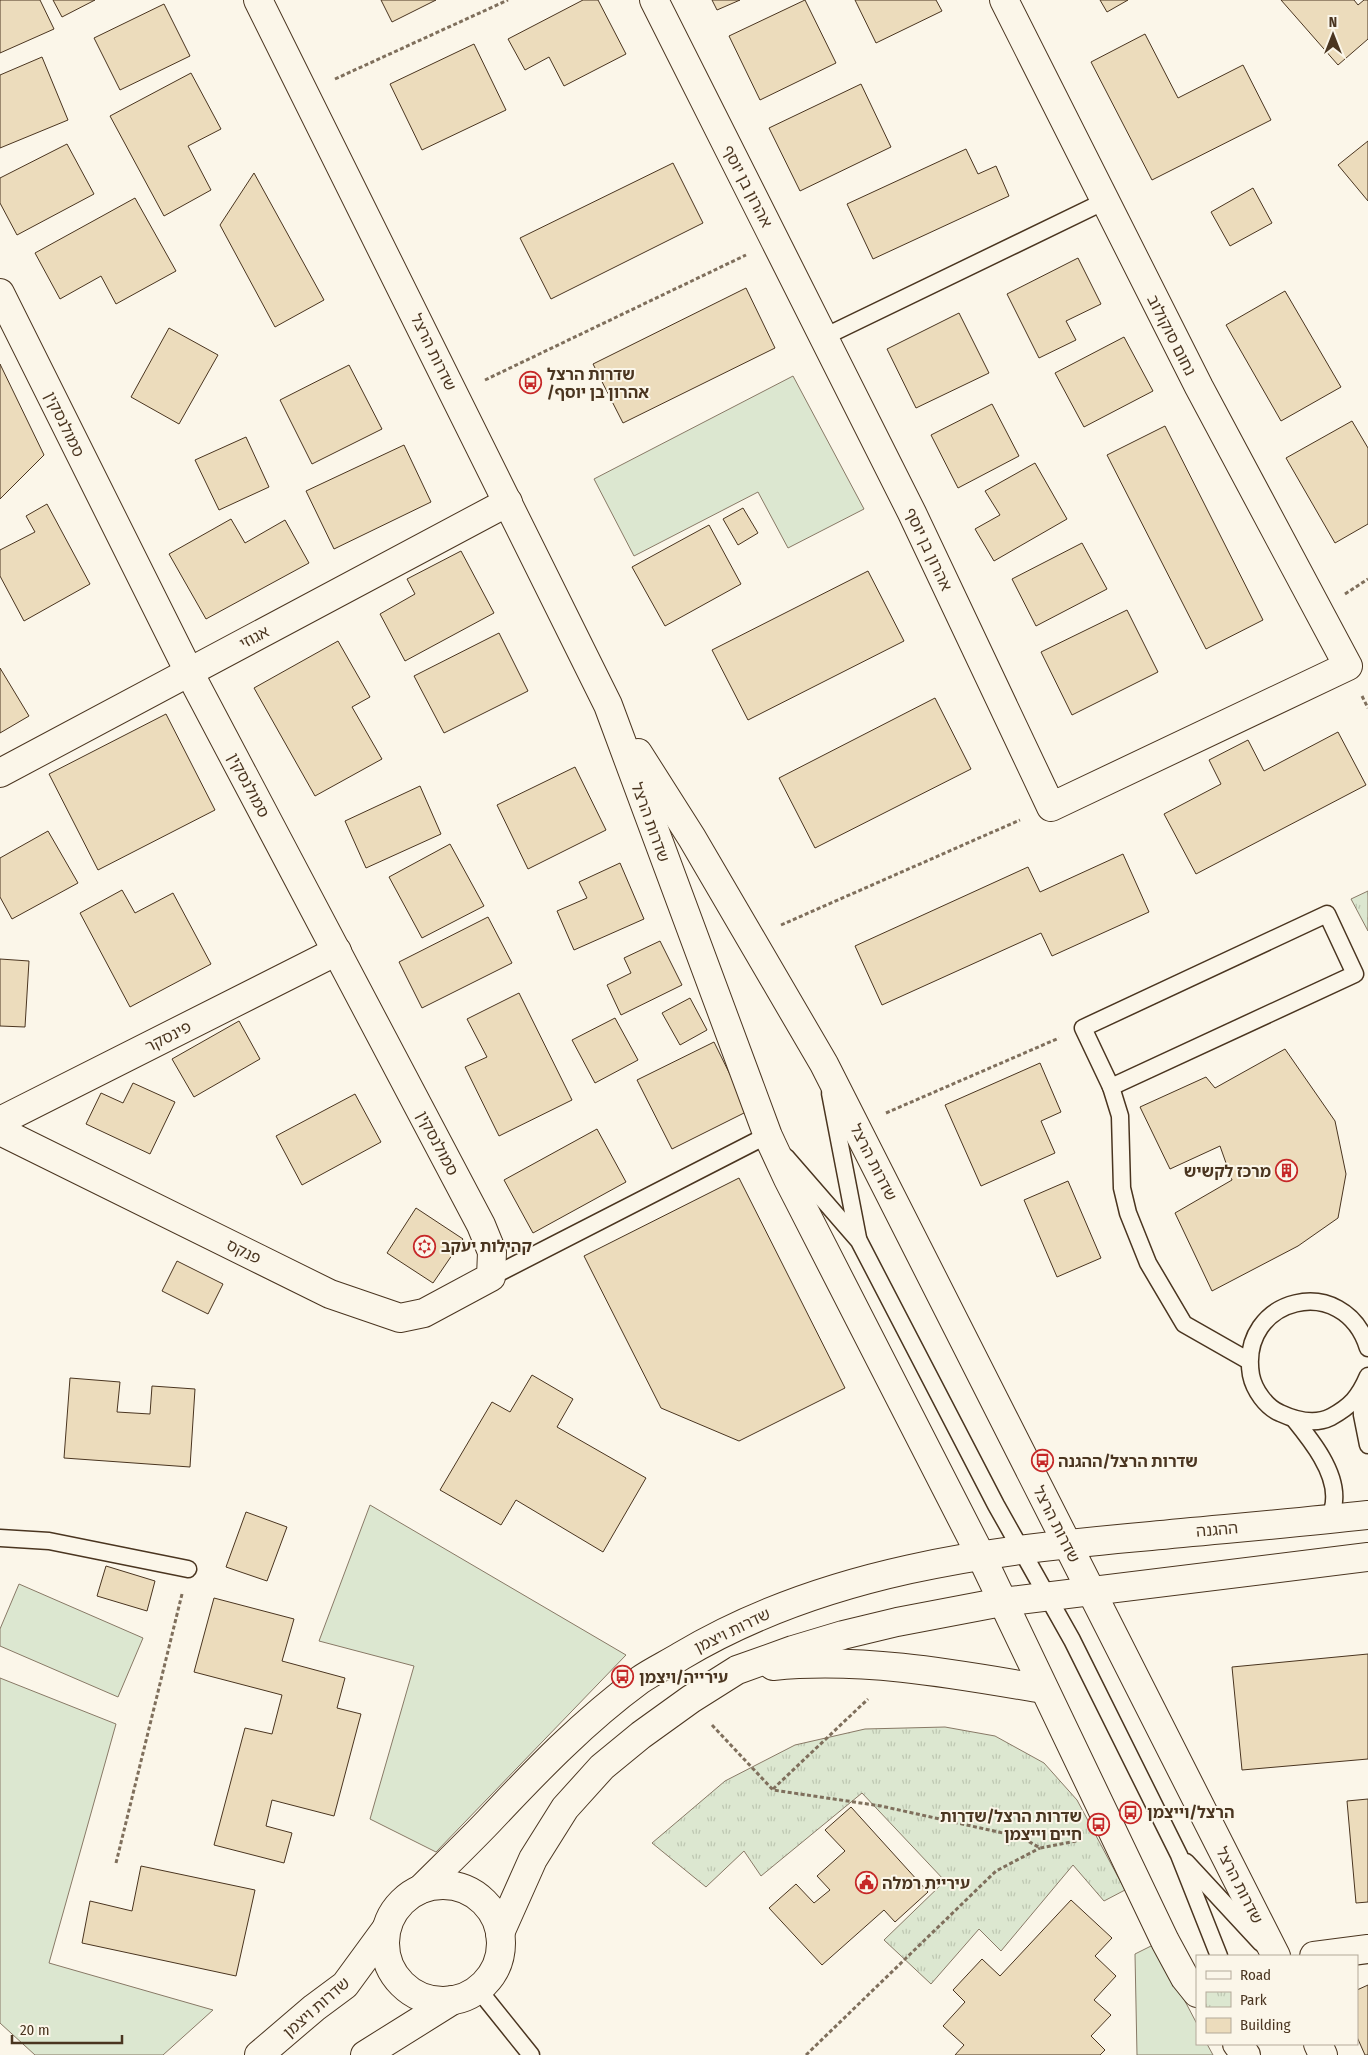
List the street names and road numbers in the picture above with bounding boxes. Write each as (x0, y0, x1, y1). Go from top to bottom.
street label: אהרון בן יוסף (719, 142, 776, 230)
street label: נחום סוקולוב (1143, 292, 1200, 379)
street label: שדרות הרצל (407, 311, 460, 394)
street label: סמולנסקין (41, 388, 89, 460)
street label: אהרון בן יוסף (901, 505, 956, 594)
street label: אגוזי (236, 622, 272, 653)
street label: סמולנסקין (224, 750, 273, 821)
street label: שדרות הרצל (627, 780, 674, 865)
street label: פינסקר (142, 1017, 194, 1056)
street label: סמולנסקין (413, 1108, 462, 1179)
street label: שדרות הרצל (846, 1121, 901, 1204)
street label: פנקס (223, 1235, 264, 1268)
street label: שדרות הרצל (1029, 1483, 1084, 1566)
street label: ההגנה (1195, 1518, 1239, 1541)
street label: שדרות ויצמן (691, 1604, 773, 1657)
street label: שדרות הרצל (1212, 1844, 1267, 1927)
street label: שדרות ויצמן (279, 1973, 353, 2041)

